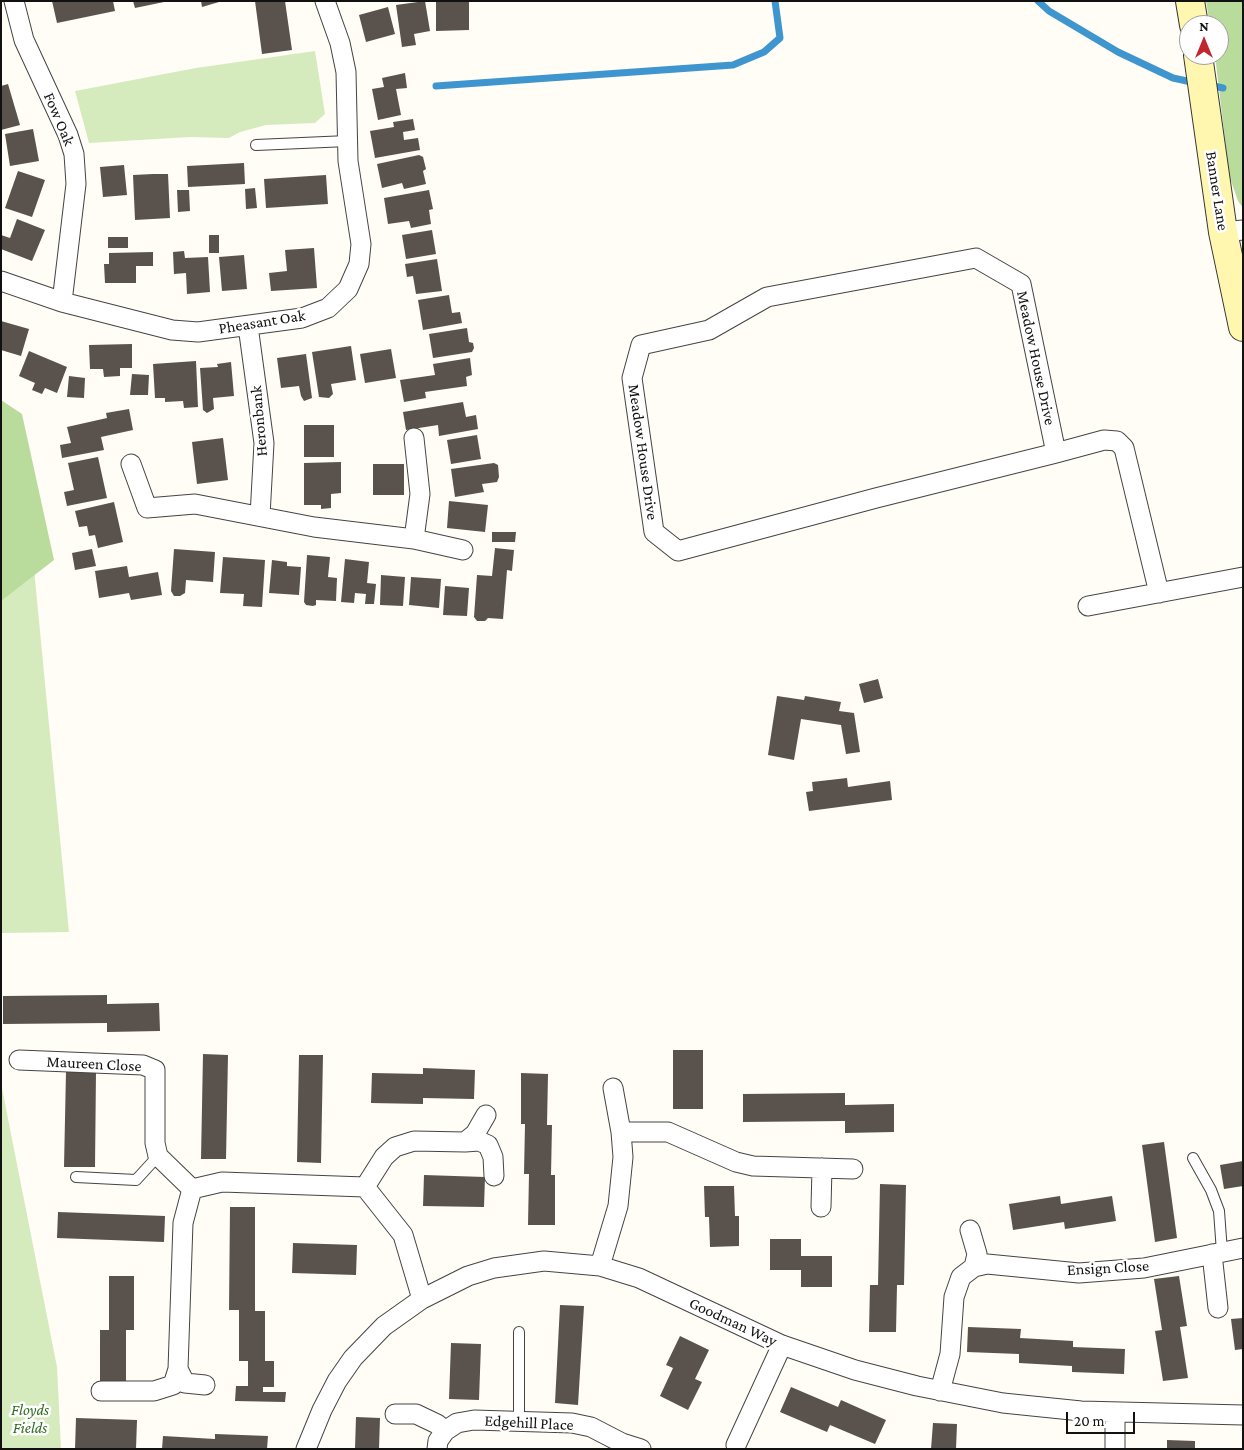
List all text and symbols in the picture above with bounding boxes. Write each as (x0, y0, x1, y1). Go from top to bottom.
north arrow (1179, 15, 1229, 65)
text: N (1199, 18, 1209, 34)
street label: Fow Oak (39, 89, 79, 149)
street label: Banner Lane (1201, 150, 1233, 232)
street label: Meadow House Drive (1012, 289, 1060, 427)
street label: Pheasant Oak (217, 306, 307, 338)
street label: Meadow House Drive (624, 383, 662, 521)
street label: Heronbank (246, 385, 272, 457)
street label: Maureen Close (46, 1052, 142, 1076)
street label: Ensign Close (1067, 1256, 1149, 1280)
street label: Goodman Way (686, 1293, 780, 1351)
park label: Floyds Fields (11, 1400, 49, 1438)
scale bar (1069, 1402, 1138, 1434)
street label: Edgehill Place (484, 1411, 574, 1435)
text: 20 m (1074, 1413, 1105, 1429)

